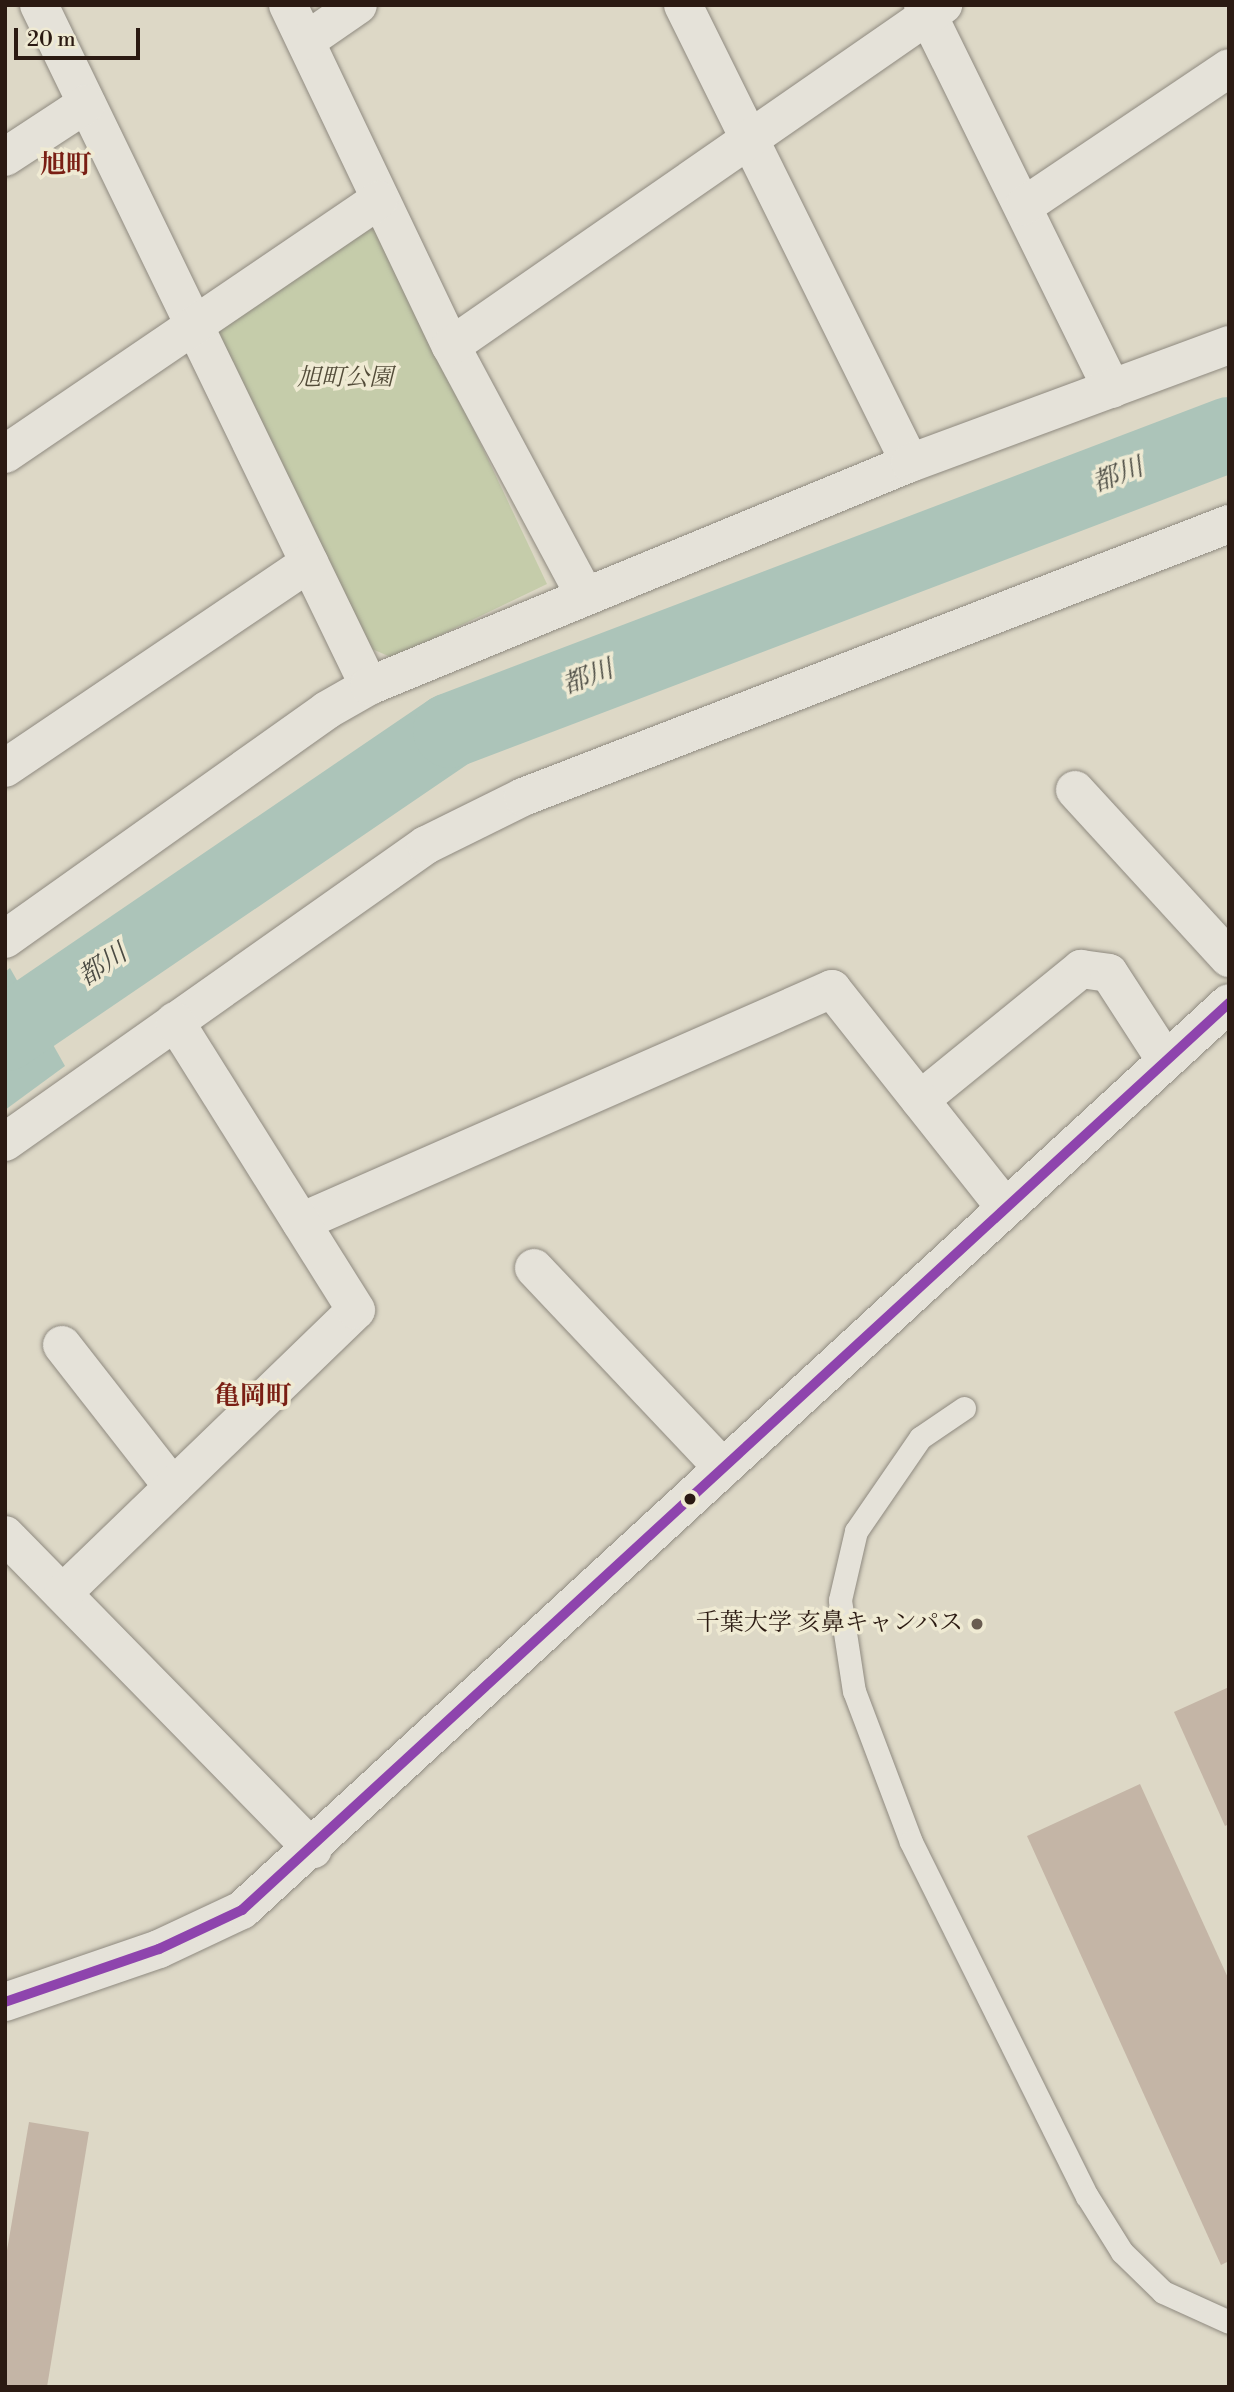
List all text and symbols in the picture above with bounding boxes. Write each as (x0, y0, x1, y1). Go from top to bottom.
scale bar (18, 14, 144, 58)
text: 20 m (27, 27, 76, 53)
district label: 旭町 (40, 150, 92, 182)
park label: 旭町公園 (297, 365, 393, 393)
water label: 都川 (1088, 452, 1148, 500)
water label: 都川 (558, 654, 618, 702)
water label: 都川 (73, 939, 133, 993)
district label: 亀岡町 (214, 1381, 292, 1413)
unlabelled marker (683, 1492, 697, 1506)
place label: 千葉大学 亥鼻キャンパス (694, 1610, 963, 1638)
marker: 千葉大学 亥鼻キャンパス (969, 1616, 985, 1632)

